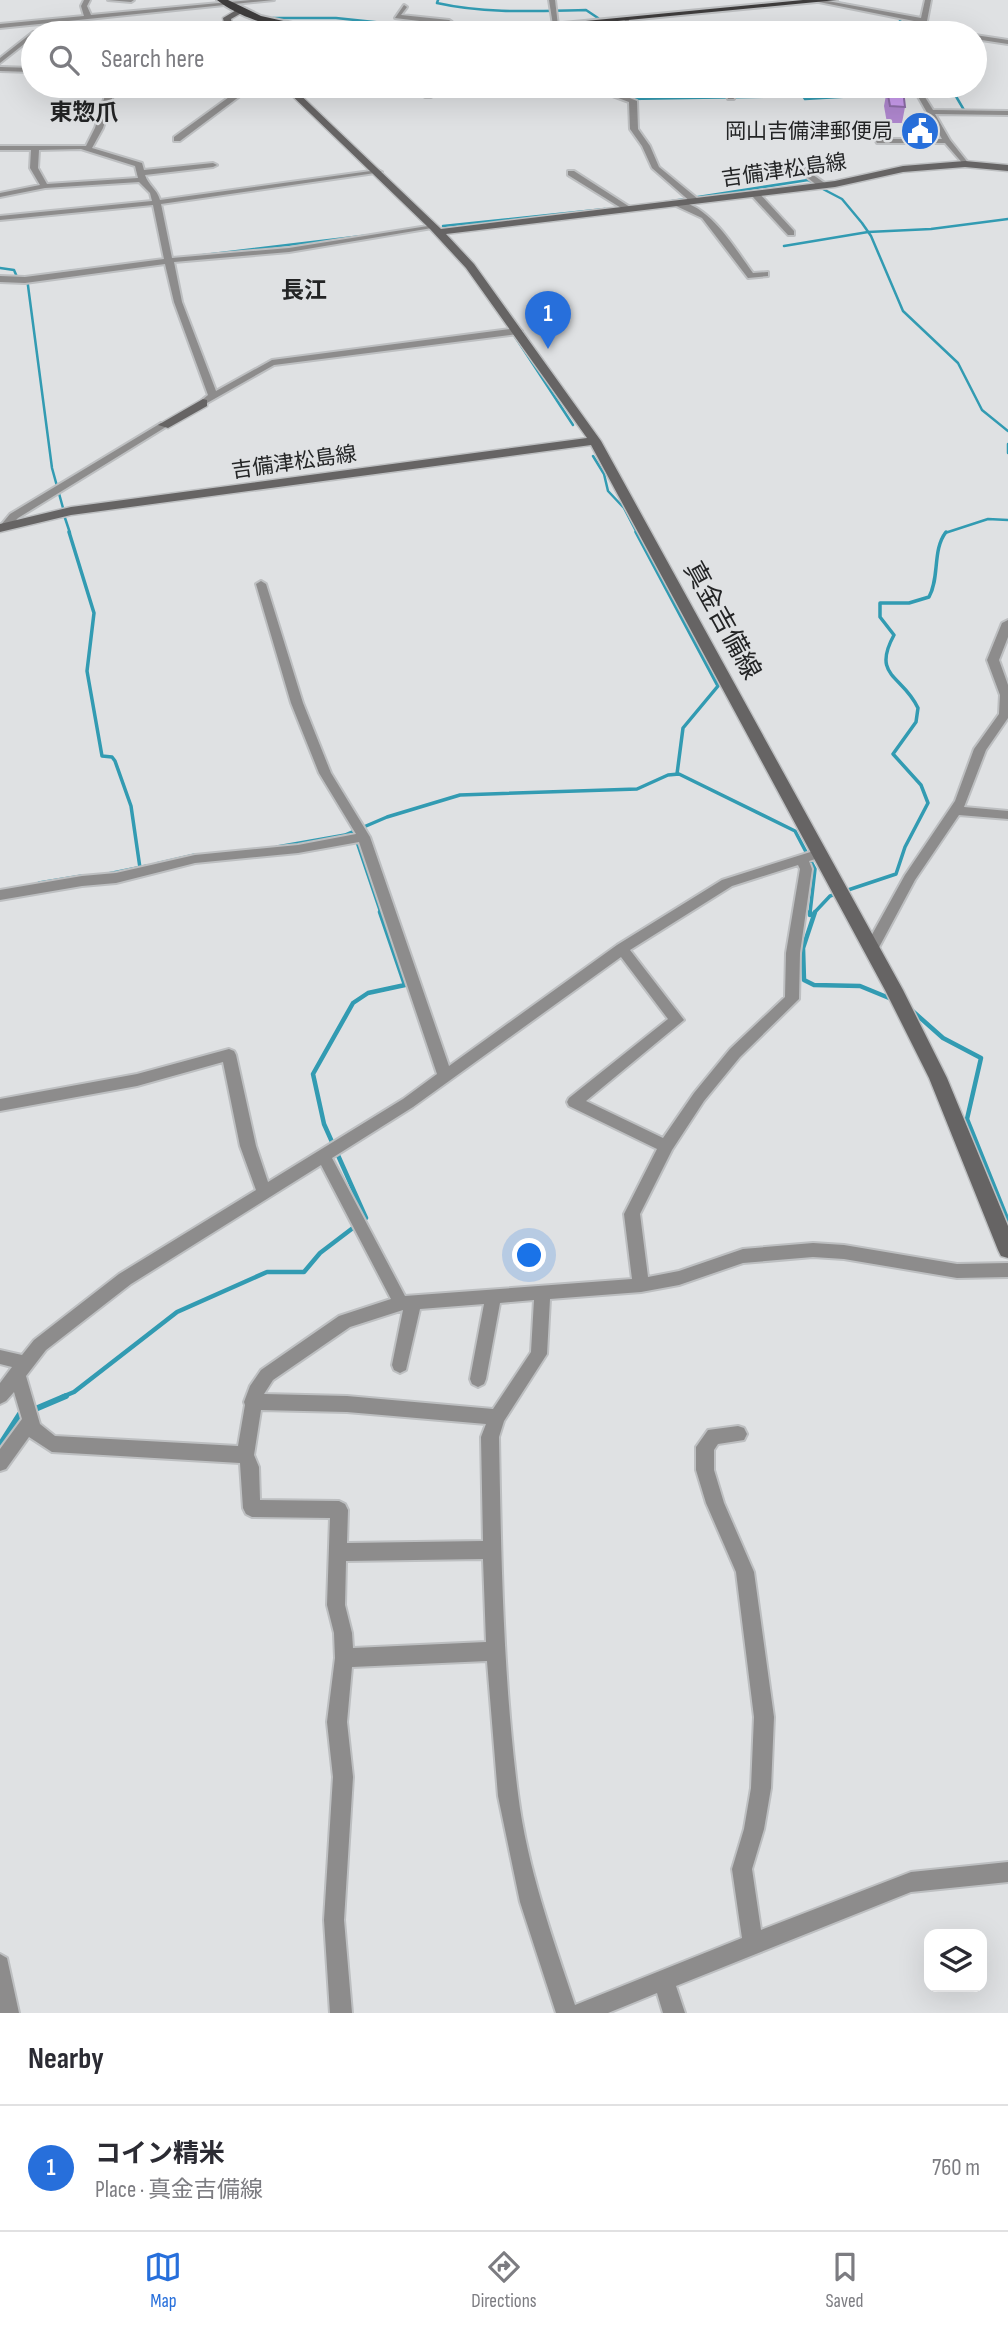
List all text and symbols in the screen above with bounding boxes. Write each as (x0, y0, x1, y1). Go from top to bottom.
search box (21, 21, 987, 98)
icon: search (45, 41, 83, 79)
text: Search here (101, 44, 204, 75)
district label: 東惣爪 (50, 99, 119, 127)
public building icon: 岡山吉備津郵便局 (899, 110, 941, 152)
place label: 岡山吉備津郵便局 (725, 119, 893, 144)
street label: 吉備津松島線 (720, 149, 848, 192)
district label: 長江 (281, 277, 327, 305)
pin: 1 (525, 291, 571, 349)
street label: 吉備津松島線 (230, 441, 358, 484)
street label: 真金吉備線 (677, 556, 767, 685)
your location (512, 1238, 546, 1272)
map controls (924, 1929, 987, 1992)
button: layers (924, 1929, 987, 1992)
text: Nearby (28, 2041, 104, 2077)
text: コイン精米 (95, 2139, 225, 2170)
text: 1 (46, 2154, 56, 2182)
text: 760 m (932, 2154, 980, 2182)
text: Place · 真金吉備線 (95, 2176, 263, 2204)
tab: Map (144, 2248, 182, 2313)
tab: Directions (471, 2248, 537, 2313)
tab: Saved (825, 2248, 864, 2313)

